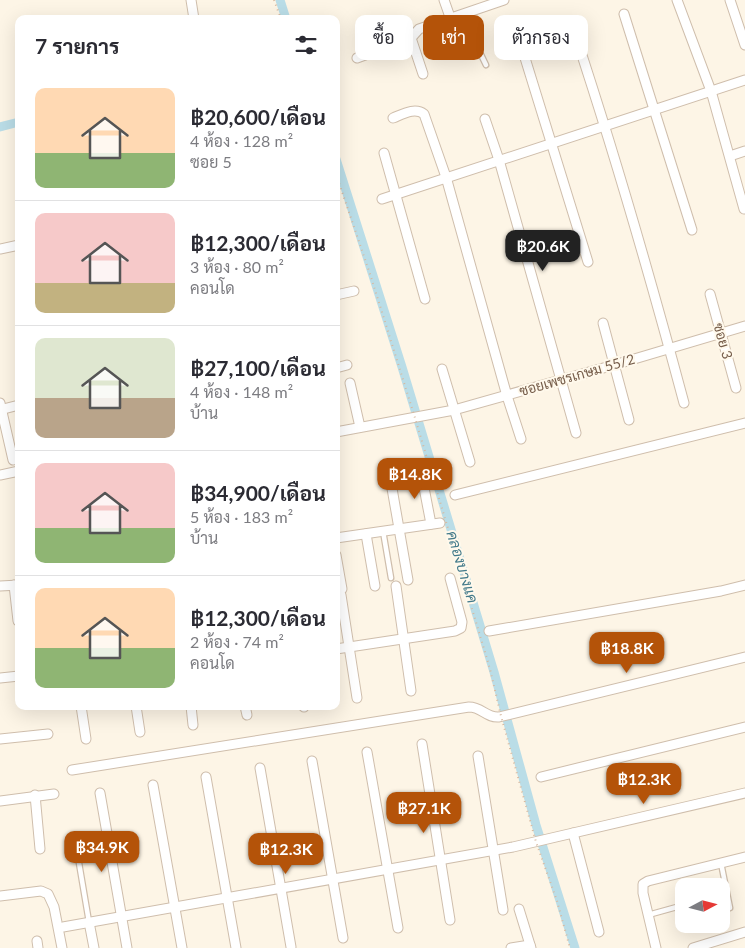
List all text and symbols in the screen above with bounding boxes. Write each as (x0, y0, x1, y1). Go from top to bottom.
chip: ซื้อ (355, 15, 413, 60)
chip: เช่า (423, 15, 484, 60)
chip: ตัวกรอง (494, 15, 588, 60)
icon: filters (292, 31, 320, 59)
text: 7 รายการ (35, 33, 119, 58)
text: ฿20,600/เดือน (190, 104, 326, 129)
icon: home (75, 108, 135, 168)
text: 4 ห้อง · 128 m² (190, 131, 293, 150)
text: ซอย 5 (190, 152, 232, 171)
text: ฿12,300/เดือน (190, 230, 326, 255)
pin: ฿20.6K (502, 230, 584, 272)
icon: home (75, 233, 135, 293)
text: ฿20.6K (516, 236, 570, 255)
text: 3 ห้อง · 80 m² (190, 257, 284, 276)
text: คอนโด (190, 278, 235, 297)
street label: ซอย 3 (710, 321, 737, 361)
street label: ซอยเพชรเกษม 55/2 (517, 350, 637, 399)
text: ฿27,100/เดือน (190, 355, 326, 380)
icon: home (75, 358, 135, 418)
text: 4 ห้อง · 148 m² (190, 382, 293, 401)
text: บ้าน (190, 403, 218, 422)
pin: ฿14.8K (374, 458, 456, 500)
text: ฿14.8K (388, 464, 442, 483)
text: ฿34,900/เดือน (190, 480, 326, 505)
icon: home (75, 483, 135, 543)
text: 5 ห้อง · 183 m² (190, 507, 293, 526)
text: บ้าน (190, 528, 218, 547)
water label: คลองบางแค (443, 528, 483, 605)
text: ฿12,300/เดือน (190, 605, 326, 630)
icon: home (75, 608, 135, 668)
text: 2 ห้อง · 74 m² (190, 632, 284, 651)
pin: ฿18.8K (586, 632, 668, 674)
text: ฿18.8K (600, 638, 654, 657)
text: คอนโด (190, 653, 235, 672)
pin: ฿12.3K (603, 762, 685, 805)
text: ฿12.3K (617, 769, 671, 788)
pin: ฿27.1K (383, 792, 465, 834)
text: ฿27.1K (397, 798, 451, 817)
pin: ฿34.9K (61, 830, 143, 873)
pin: ฿12.3K (245, 832, 327, 875)
text: ฿34.9K (75, 837, 129, 856)
text: ฿12.3K (259, 839, 313, 858)
north arrow (675, 878, 730, 932)
map controls (675, 878, 730, 933)

